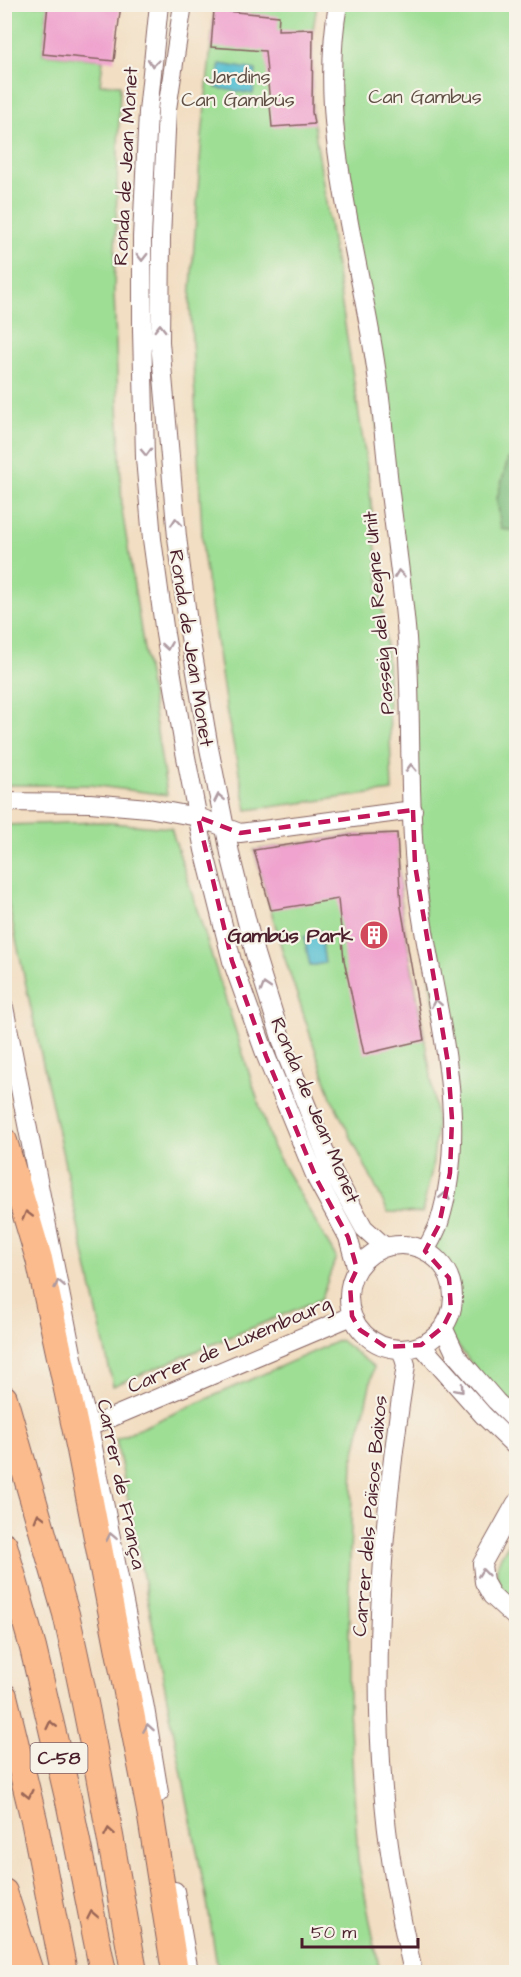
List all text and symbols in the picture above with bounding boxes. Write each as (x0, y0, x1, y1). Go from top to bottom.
one-way arrow (147, 58, 160, 67)
park label: Jardins Can Gambús (181, 63, 295, 114)
street label: Ronda de Jean Monet (107, 66, 145, 266)
park label: Can Gambus (368, 83, 482, 111)
one-way arrow (136, 253, 148, 262)
one-way arrow (154, 323, 166, 332)
one-way arrow (139, 448, 152, 457)
street label: Passeig del Regne Unit (356, 510, 403, 716)
one-way arrow (169, 518, 182, 527)
street label: Ronda de Jean Monet (162, 548, 220, 749)
one-way arrow (394, 569, 406, 578)
one-way arrow (160, 641, 173, 651)
one-way arrow (405, 763, 418, 772)
one-way arrow (213, 793, 226, 803)
building icon: Gambús Park (358, 919, 390, 951)
place label: Gambús Park (228, 922, 354, 950)
one-way arrow (260, 982, 272, 993)
one-way arrow (430, 999, 443, 1009)
street label: Ronda de Jean Monet (263, 1013, 367, 1208)
one-way arrow (438, 1192, 451, 1202)
one-way arrow (21, 1210, 34, 1220)
one-way arrow (53, 1280, 66, 1290)
street label: Carrer de Luxembourg (123, 1289, 336, 1402)
one-way arrow (452, 1382, 463, 1393)
street label: Carrer dels Països Baixos (346, 1394, 394, 1638)
street label: Carrer de França (89, 1397, 153, 1572)
one-way arrow (33, 1512, 46, 1522)
one-way arrow (105, 1532, 118, 1542)
one-way arrow (478, 1568, 490, 1578)
one-way arrow (45, 1720, 58, 1730)
one-way arrow (142, 1724, 155, 1734)
road number: C-58 (31, 1743, 88, 1773)
one-way arrow (20, 1789, 33, 1799)
one-way arrow (103, 1827, 116, 1837)
one-way arrow (86, 1910, 99, 1920)
scale bar (302, 1911, 418, 1949)
text: 50 m (311, 1920, 356, 1945)

